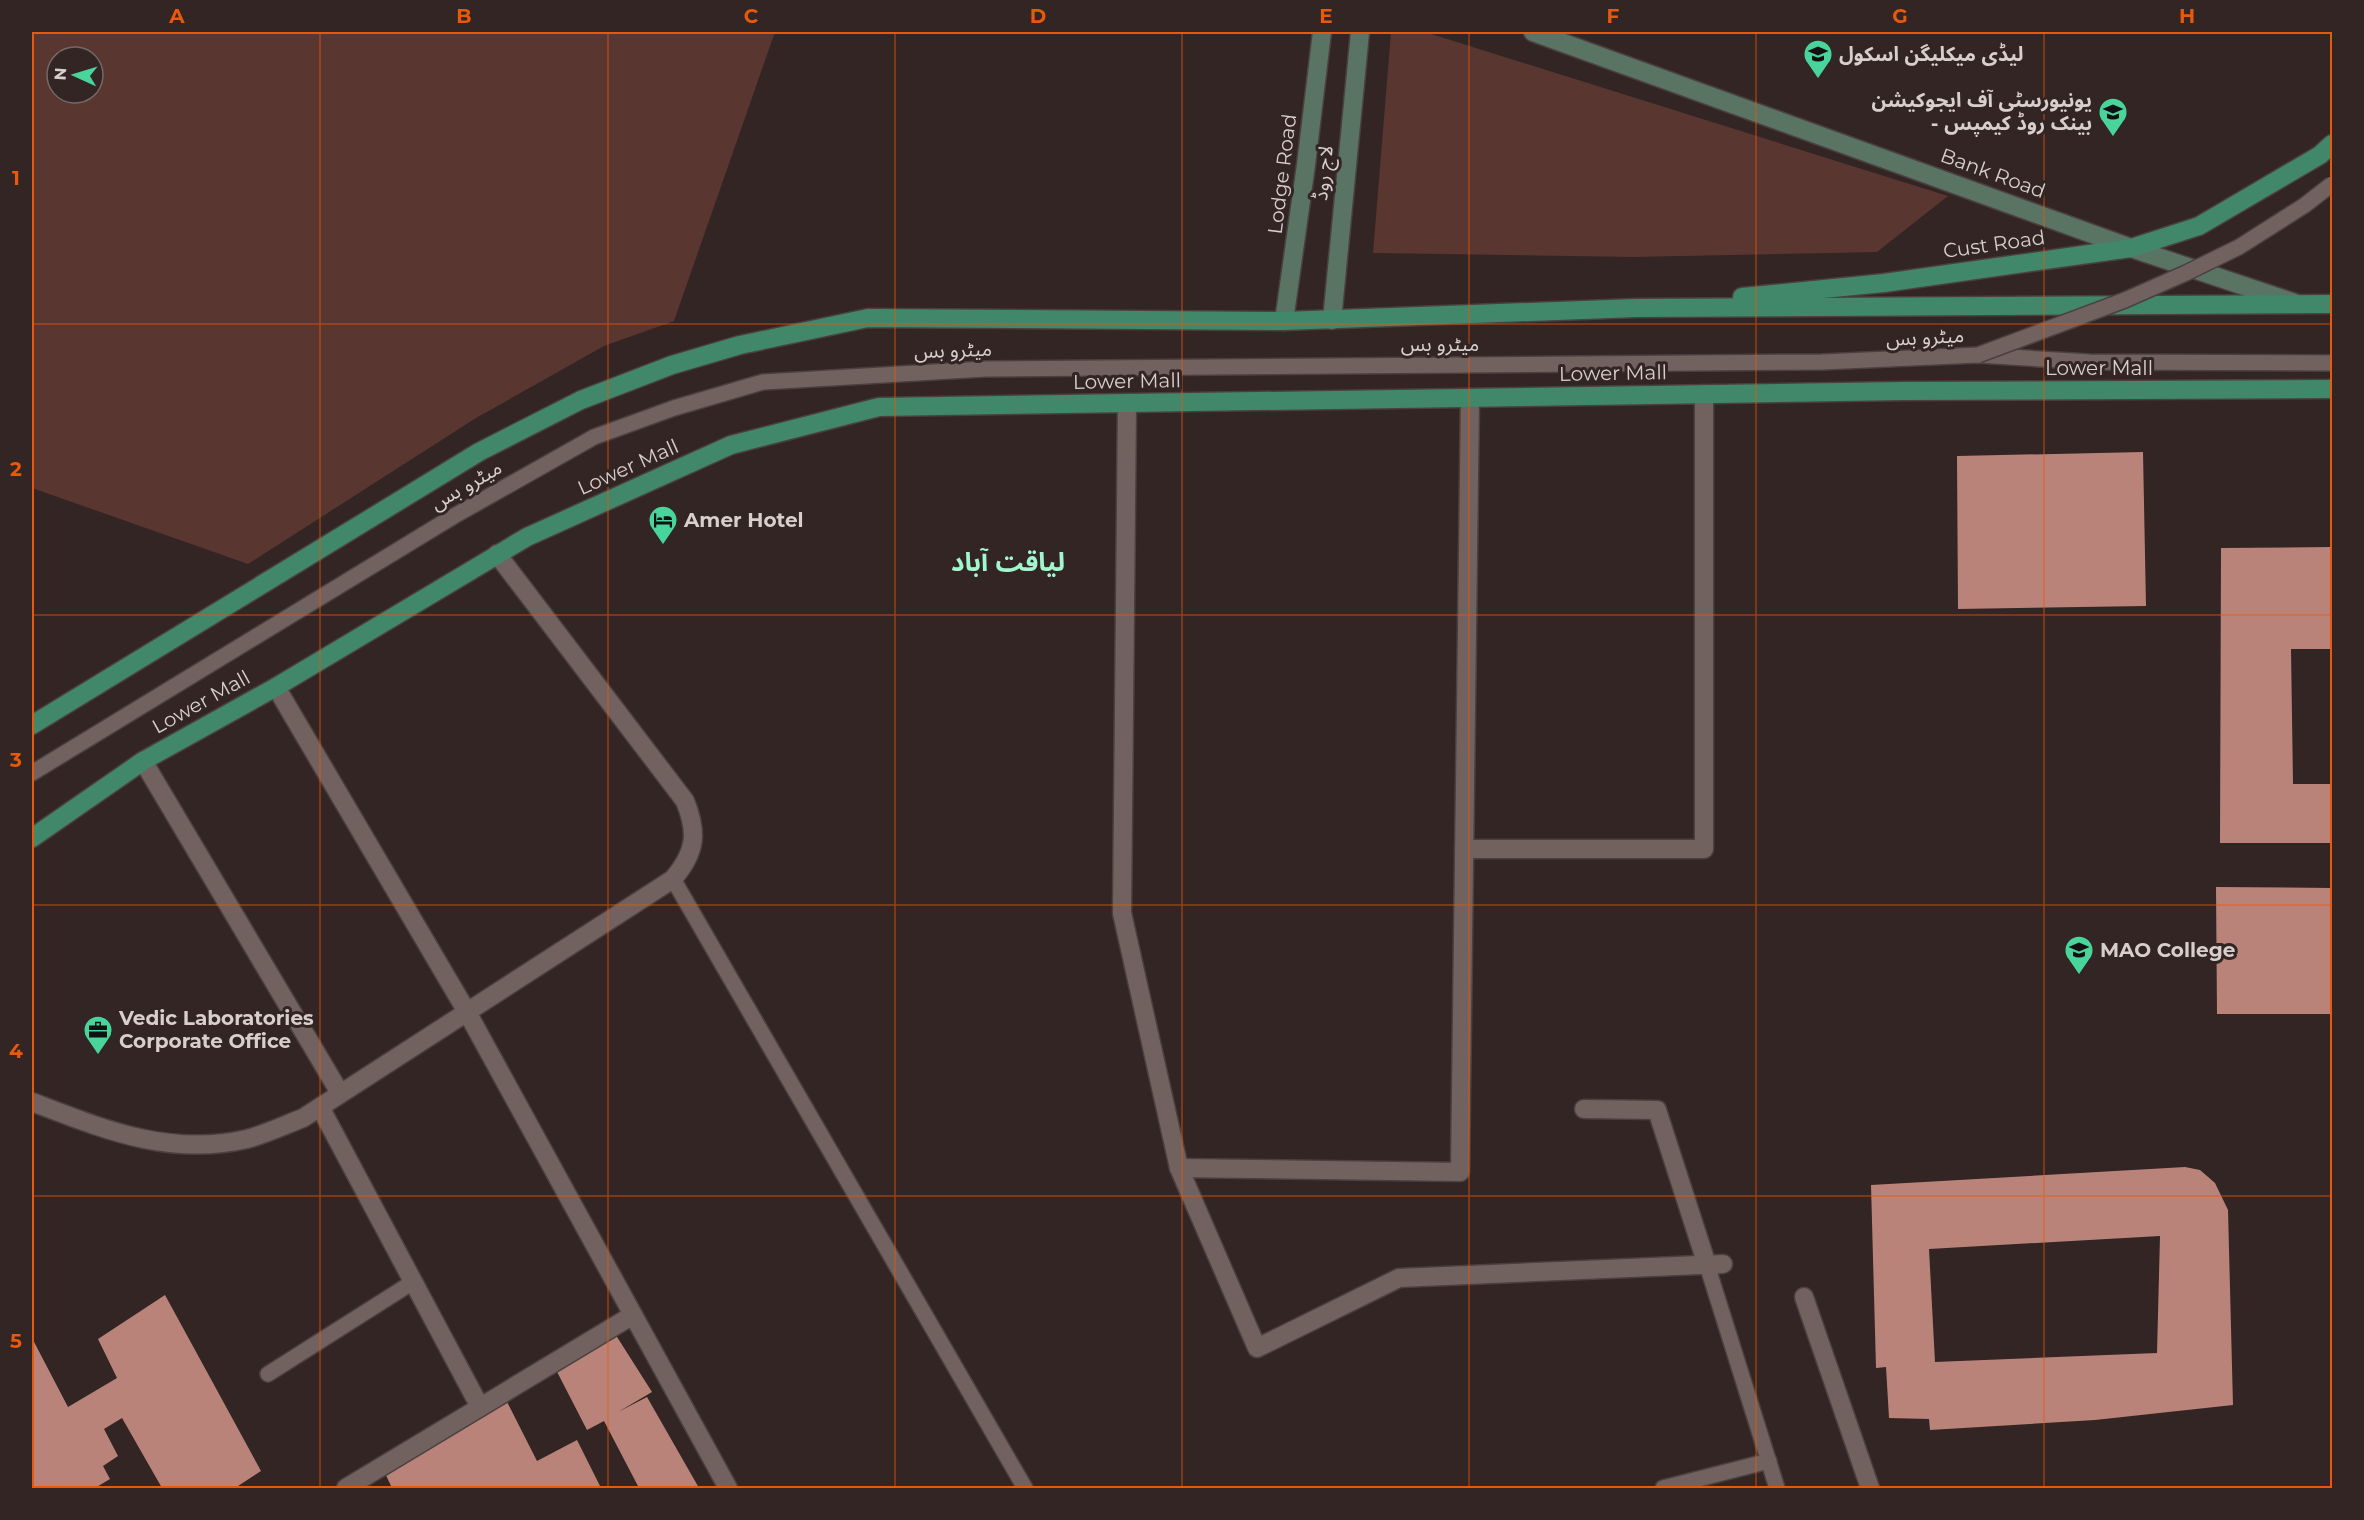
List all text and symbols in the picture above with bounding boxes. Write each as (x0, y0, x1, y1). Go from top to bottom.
text: A (168, 4, 185, 28)
text: B (456, 4, 472, 28)
text: C (744, 4, 759, 28)
text: D (1030, 4, 1046, 28)
text: E (1319, 4, 1333, 28)
text: F (1607, 4, 1620, 28)
text: G (1892, 4, 1908, 28)
text: H (2179, 4, 2195, 28)
school or university icon: لیڈی میکلیگن اسکول (1802, 38, 1834, 80)
place label: لیڈی میکلیگن اسکول (1839, 42, 2024, 66)
north arrow (45, 45, 105, 105)
text: N (51, 67, 70, 81)
place label: یونیورسٹی آف ایجوکیشن - بینک روڈ کیمپس (1871, 88, 2092, 137)
school or university icon: یونیورسٹی آف ایجوکیشن - بینک روڈ کیمپس (2097, 96, 2129, 138)
street label: Lodge Road (1263, 112, 1301, 236)
street label: Bank Road (1937, 143, 2049, 203)
street label: لاج روڈ (1308, 144, 1341, 202)
text: 1 (12, 166, 20, 190)
street label: Cust Road (1941, 225, 2047, 263)
street label: میٹرو بس (1885, 323, 1965, 351)
street label: میٹرو بس (1401, 332, 1479, 356)
street label: میٹرو بس (913, 337, 993, 363)
street label: Lower Mall (2045, 356, 2153, 380)
street label: Lower Mall (1559, 360, 1667, 386)
street label: Lower Mall (1073, 368, 1181, 394)
street label: Lower Mall (574, 434, 682, 500)
street label: میٹرو بس (426, 455, 506, 515)
text: 2 (10, 457, 22, 481)
hotel icon: Amer Hotel (647, 504, 679, 546)
place label: Amer Hotel (683, 508, 804, 532)
district label: لیاقت آباد (951, 546, 1065, 578)
street label: Lower Mall (148, 665, 254, 739)
text: 3 (9, 748, 22, 772)
school or university icon: MAO College (2063, 934, 2095, 976)
place label: MAO College (2100, 938, 2235, 962)
place label: Vedic Laboratories Corporate Office (118, 1006, 314, 1053)
office icon: Vedic Laboratories Corporate Office (82, 1014, 114, 1056)
text: 4 (9, 1039, 23, 1063)
text: 5 (10, 1329, 22, 1353)

